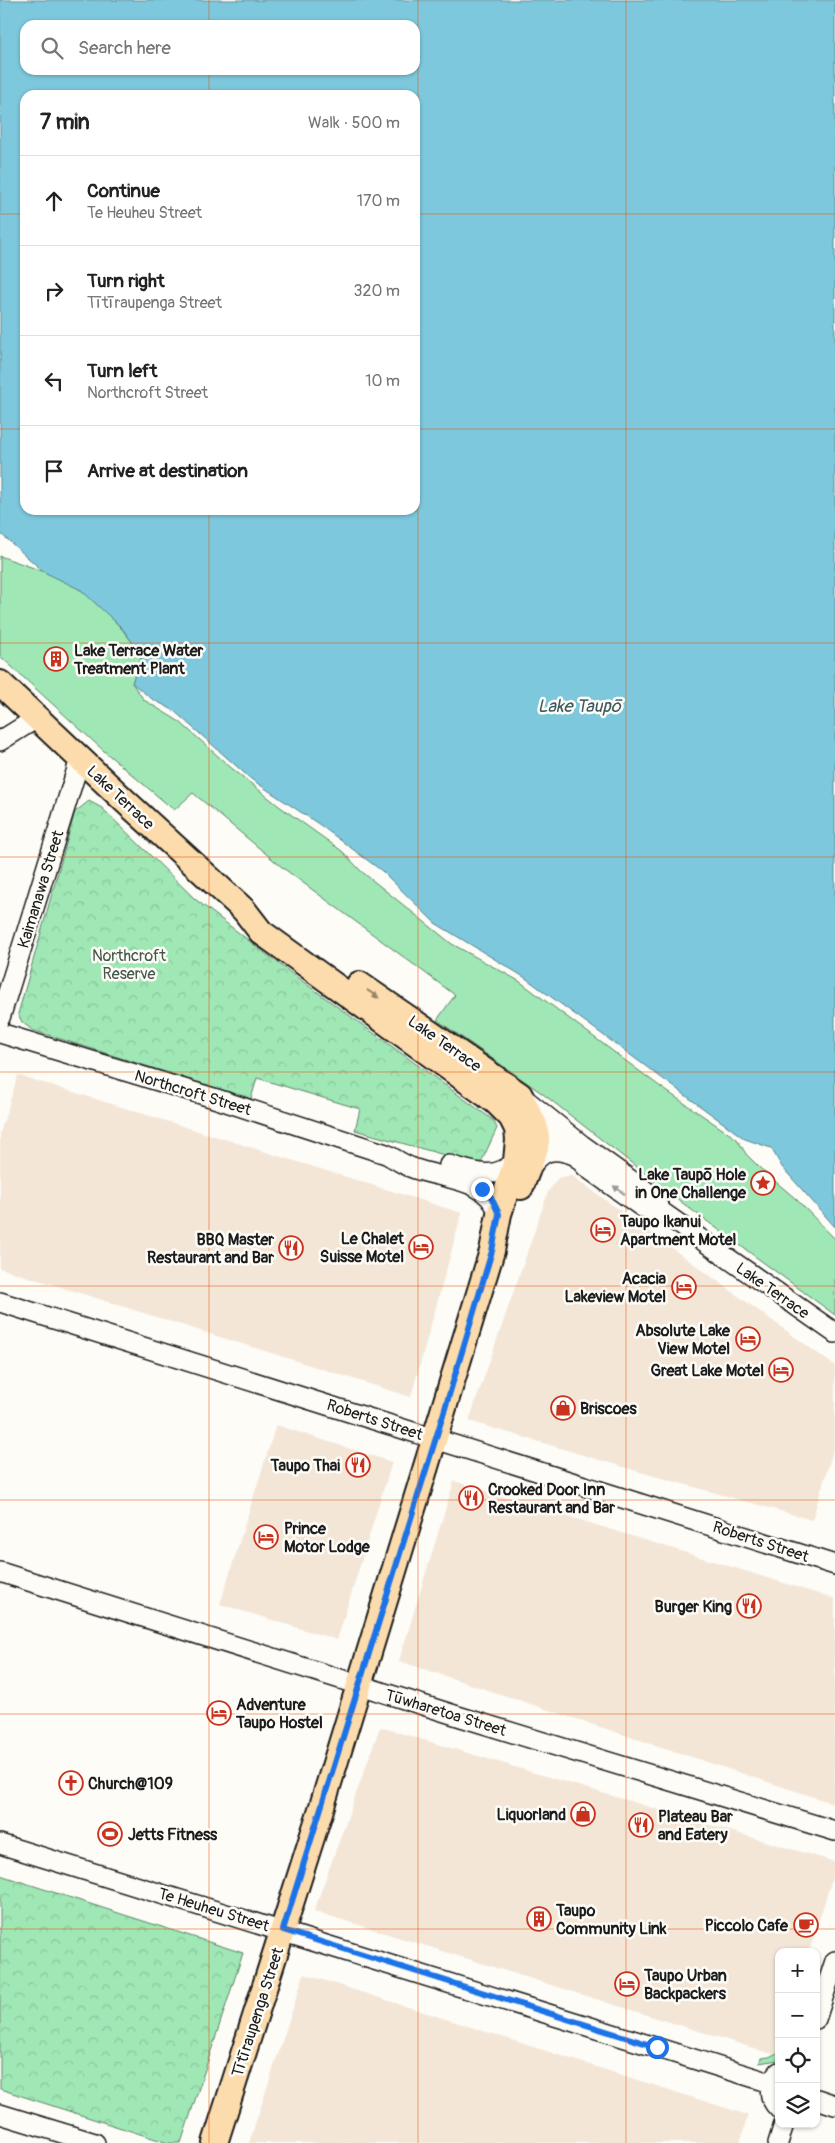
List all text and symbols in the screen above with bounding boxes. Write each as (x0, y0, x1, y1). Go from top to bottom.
search box (20, 20, 420, 75)
icon: search (38, 34, 66, 62)
text: Search here (78, 36, 171, 60)
text: 7 min (40, 109, 90, 136)
text: Walk · 500 m (308, 113, 400, 133)
text: Continue (87, 179, 160, 203)
icon: ahead (40, 187, 68, 215)
text: 170 m (357, 191, 400, 211)
text: Te Heuheu Street (87, 203, 202, 223)
text: Turn right (87, 269, 165, 293)
icon: right (40, 277, 68, 305)
text: 320 m (354, 281, 400, 301)
text: Tītīraupenga Street (87, 293, 222, 313)
text: Turn left (87, 359, 157, 383)
icon: left (40, 367, 68, 395)
text: 10 m (365, 371, 400, 391)
text: Northcroft Street (87, 383, 208, 403)
icon: arrive (40, 457, 68, 485)
text: Arrive at destination (87, 459, 248, 483)
place label: Lake Terrace Water Treatment Plant (73, 641, 204, 679)
building icon: Lake Terrace Water Treatment Plant (43, 646, 69, 672)
water label: Lake Taupō (537, 695, 623, 718)
street label: Lake Terrace (82, 761, 158, 834)
street label: Kaimanawa Street (14, 827, 69, 951)
park label: Northcroft Reserve (92, 946, 167, 984)
one-way arrow (366, 989, 379, 999)
street label: Lake Terrace (404, 1011, 485, 1077)
street label: Northcroft Street (132, 1066, 254, 1120)
place label: Lake Taupō Hole in One Challenge (635, 1165, 747, 1203)
place icon: Lake Taupō Hole in One Challenge (750, 1170, 776, 1196)
route end (471, 1178, 494, 1201)
one-way arrow (612, 1185, 626, 1195)
place label: Taupo Ikanui Apartment Motel (619, 1212, 737, 1250)
hotel icon: Taupo Ikanui Apartment Motel (590, 1217, 616, 1243)
place label: Le Chalet Suisse Motel (320, 1229, 405, 1267)
place label: BBQ Master Restaurant and Bar (147, 1230, 274, 1268)
hotel icon: Le Chalet Suisse Motel (408, 1234, 434, 1260)
restaurant icon: BBQ Master Restaurant and Bar (278, 1235, 304, 1261)
street label: Lake Terrace (732, 1258, 813, 1324)
place label: Acacia Lakeview Motel (565, 1269, 667, 1307)
hotel icon: Acacia Lakeview Motel (671, 1274, 697, 1300)
place label: Absolute Lake View Motel (635, 1321, 731, 1359)
hotel icon: Absolute Lake View Motel (735, 1326, 761, 1352)
hotel icon: Great Lake Motel (768, 1357, 794, 1383)
place label: Great Lake Motel (650, 1361, 764, 1381)
street label: Roberts Street (324, 1395, 426, 1445)
shop icon: Briscoes (550, 1395, 576, 1421)
place label: Briscoes (580, 1399, 637, 1419)
restaurant icon: Taupo Thai (345, 1452, 371, 1478)
place label: Taupo Thai (270, 1456, 340, 1476)
place label: Crooked Door Inn Restaurant and Bar (488, 1480, 615, 1518)
restaurant icon: Crooked Door Inn Restaurant and Bar (458, 1485, 484, 1511)
street label: Roberts Street (710, 1517, 812, 1567)
place label: Prince Motor Lodge (284, 1519, 371, 1557)
hotel icon: Prince Motor Lodge (253, 1524, 279, 1550)
restaurant icon: Burger King (736, 1593, 762, 1619)
place label: Burger King (655, 1597, 732, 1617)
street label: Tūwharetoa Street (383, 1685, 509, 1741)
place label: Adventure Taupo Hostel (235, 1695, 323, 1733)
hotel icon: Adventure Taupo Hostel (206, 1700, 232, 1726)
church icon: Church@109 (58, 1770, 84, 1796)
place label: Church@109 (88, 1774, 173, 1794)
shop icon: Liquorland (570, 1801, 596, 1827)
place label: Liquorland (497, 1805, 566, 1825)
place label: Plateau Bar and Eatery (658, 1807, 733, 1845)
restaurant icon: Plateau Bar and Eatery (628, 1812, 654, 1838)
sports icon: Jetts Fitness (97, 1821, 123, 1847)
place label: Jetts Fitness (128, 1825, 218, 1845)
street label: Te Heuheu Street (156, 1884, 272, 1936)
place label: Taupo Community Link (555, 1901, 667, 1939)
building icon: Taupo Community Link (526, 1906, 552, 1932)
cafe icon: Piccolo Cafe (793, 1912, 819, 1938)
place label: Piccolo Cafe (705, 1916, 789, 1936)
street label: Tītīraupenga Street (228, 1945, 288, 2080)
map controls (775, 1948, 820, 2128)
button: + (775, 1948, 820, 1993)
place label: Taupo Urban Backpackers (643, 1966, 727, 2004)
hotel icon: Taupo Urban Backpackers (614, 1971, 640, 1997)
button: − (775, 1993, 820, 2038)
route start (646, 2036, 669, 2059)
button: locate (775, 2038, 820, 2083)
button: layers (775, 2083, 820, 2128)

